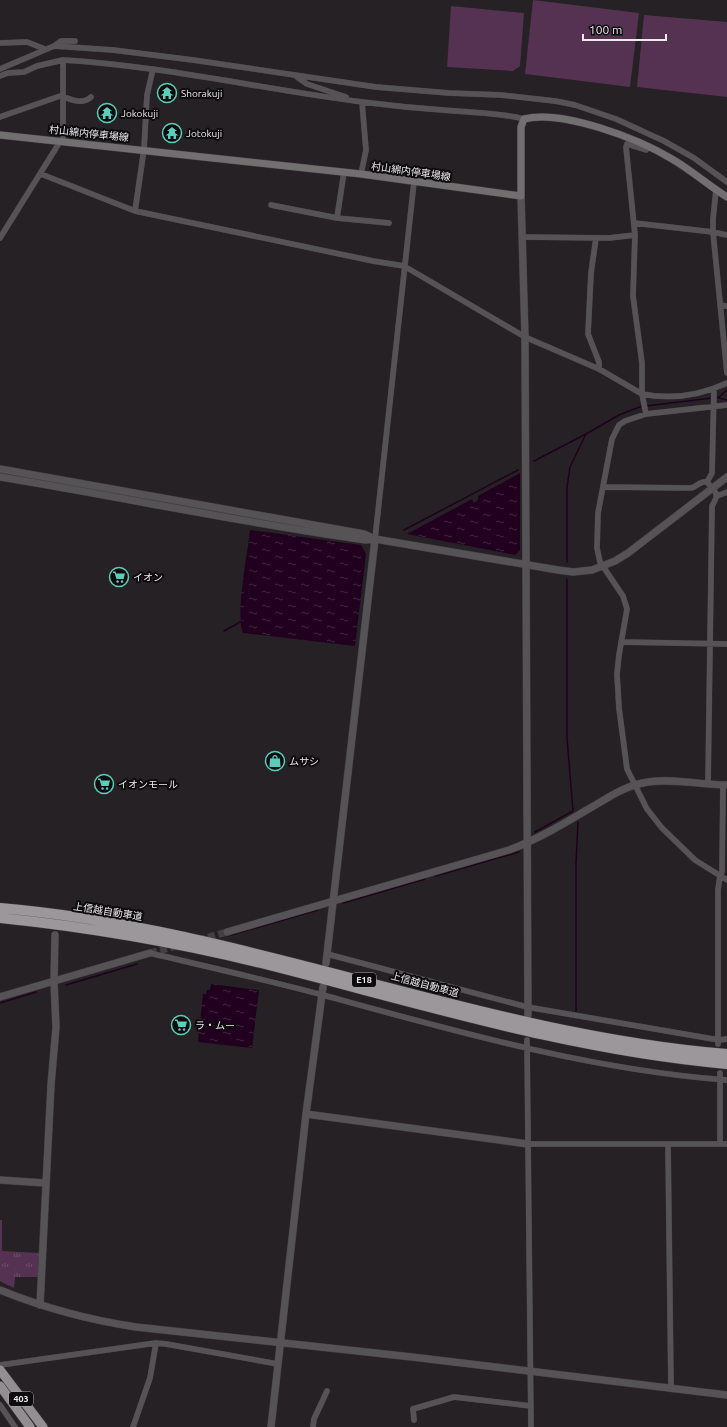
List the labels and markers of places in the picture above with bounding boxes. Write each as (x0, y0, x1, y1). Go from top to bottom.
temple icon: Shorakuji (156, 82, 178, 104)
place label: Shorakuji (181, 88, 222, 99)
temple icon: Jokokuji (96, 102, 118, 124)
place label: Jokokuji (121, 108, 158, 119)
temple icon: Jotokuji (161, 122, 183, 144)
place label: Jotokuji (186, 128, 222, 139)
supermarket icon: イオン (108, 566, 130, 588)
place label: イオン (133, 572, 163, 583)
shop icon: ムサシ (264, 750, 286, 772)
place label: ムサシ (289, 756, 319, 767)
supermarket icon: イオンモール (93, 773, 115, 795)
place label: イオンモール (118, 779, 178, 790)
supermarket icon: ラ・ムー (170, 1014, 192, 1036)
place label: ラ・ムー (195, 1020, 235, 1031)

